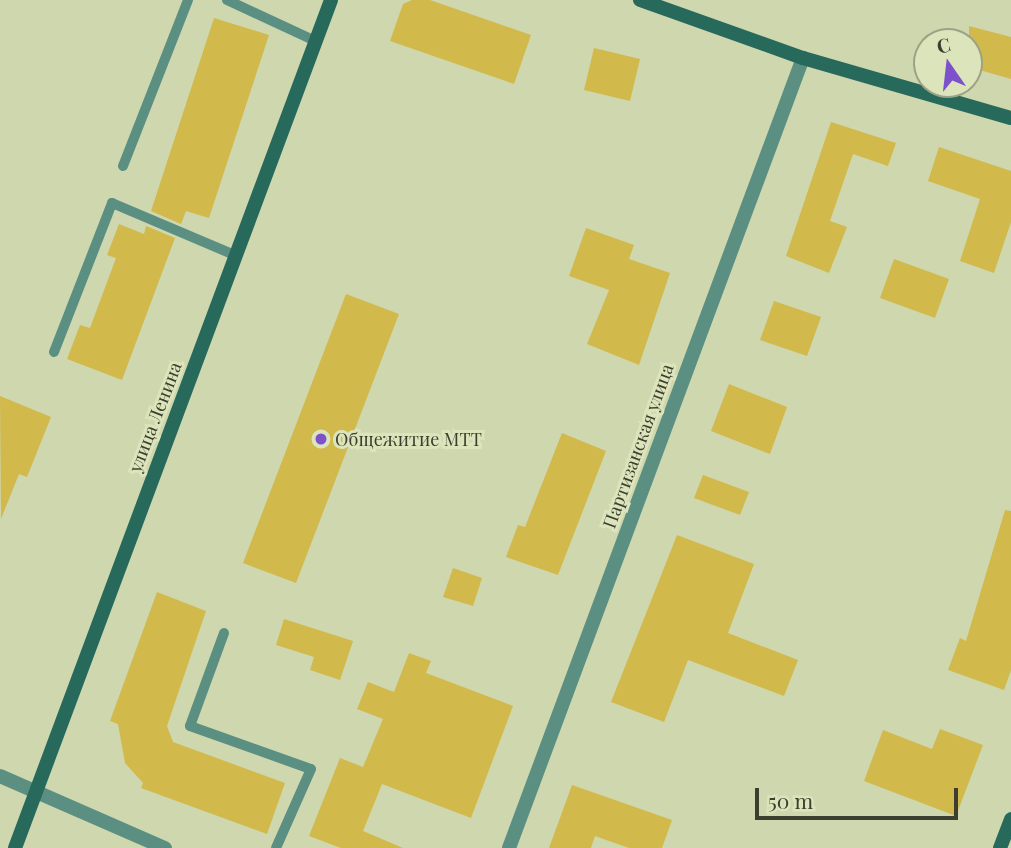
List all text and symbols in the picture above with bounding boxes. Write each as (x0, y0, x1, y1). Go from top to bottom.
north arrow (913, 28, 983, 98)
text: С (934, 30, 953, 59)
street label: улица Ленина (124, 359, 186, 475)
street label: Партизанская улица (598, 361, 678, 531)
place label: Общежитие МТТ (335, 428, 482, 450)
marker: Общежитие МТТ (313, 431, 329, 447)
scale bar (759, 774, 962, 818)
text: 50 m (768, 786, 813, 814)

